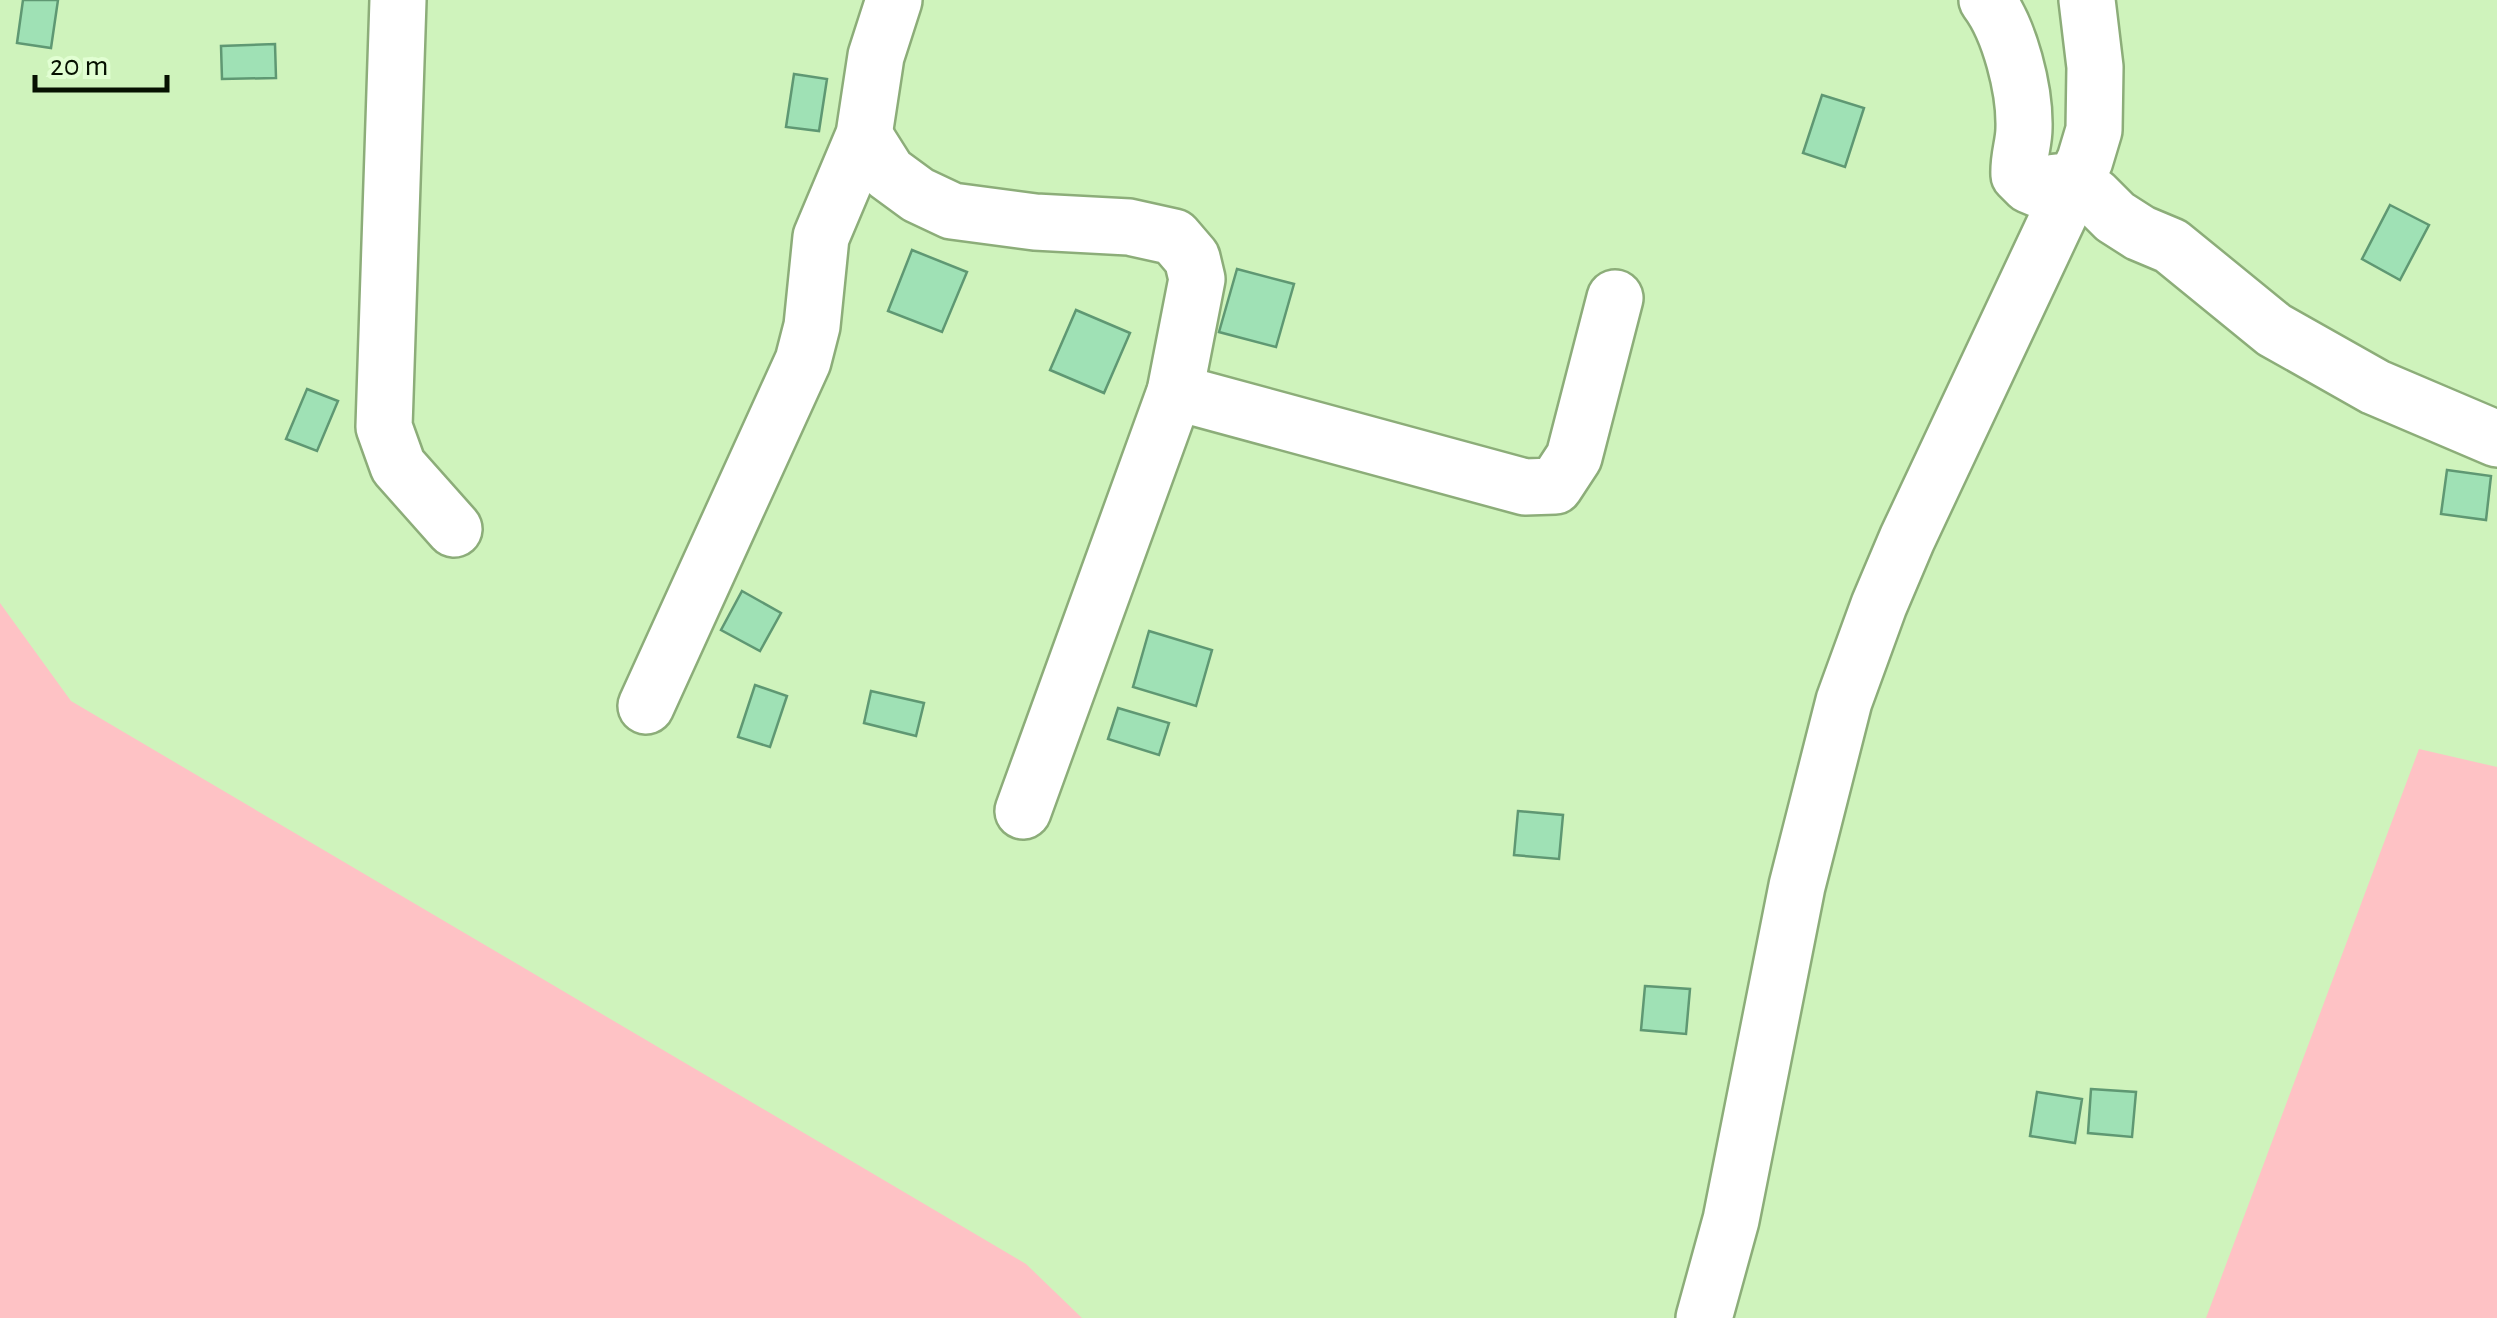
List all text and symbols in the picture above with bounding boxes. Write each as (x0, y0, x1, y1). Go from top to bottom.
scale bar (35, 30, 168, 92)
text: 20 m (50, 51, 108, 81)

